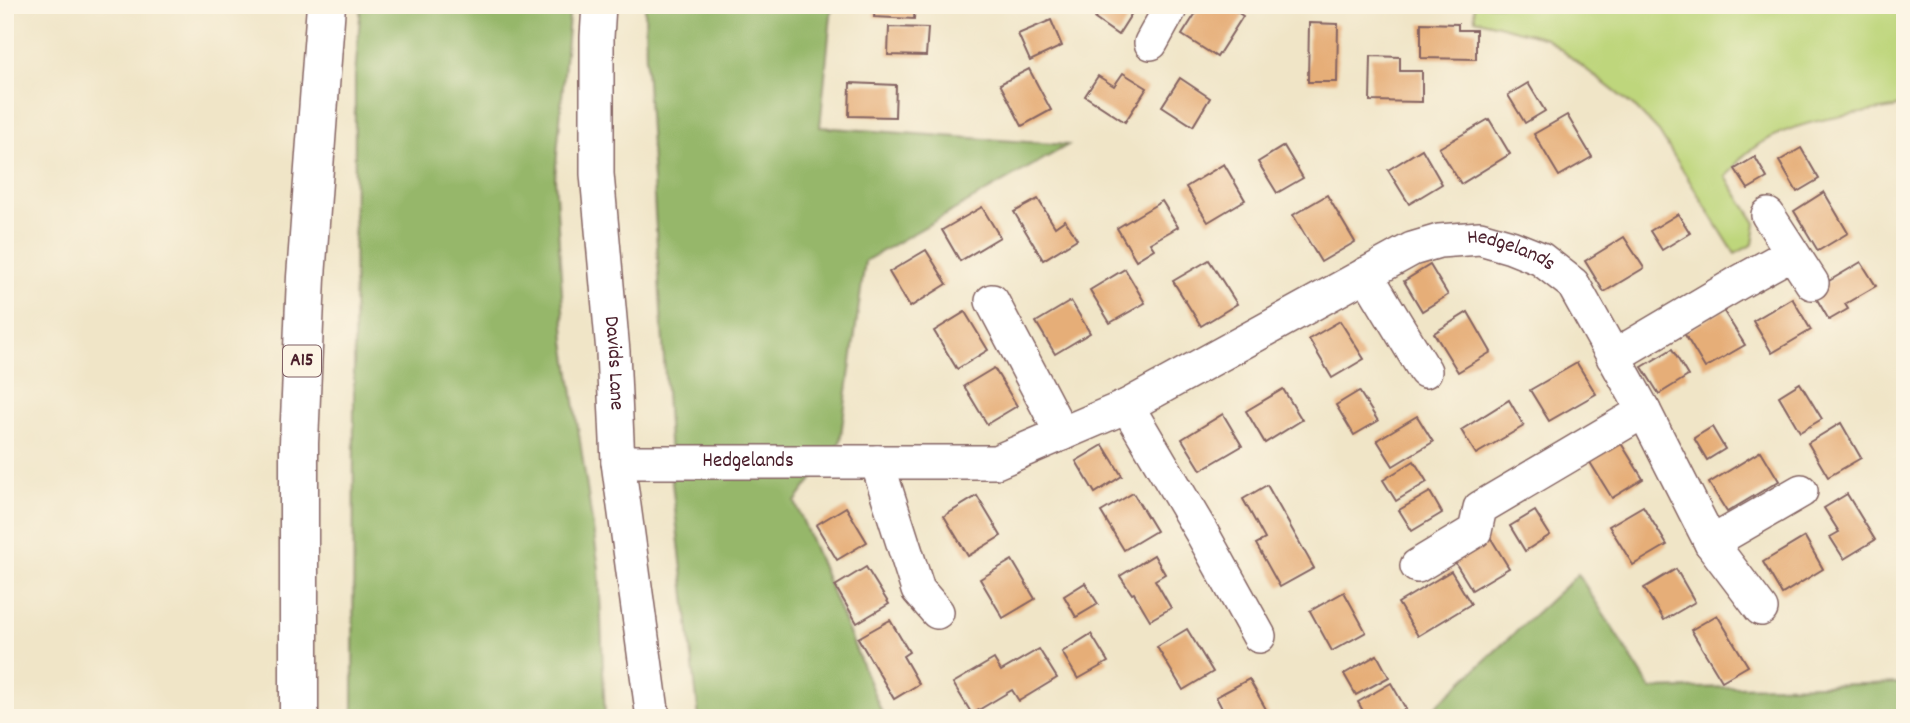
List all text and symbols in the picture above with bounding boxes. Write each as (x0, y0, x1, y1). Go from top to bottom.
street label: Hedgelands (1466, 223, 1561, 279)
street label: Davids Lane (595, 315, 631, 411)
road number: A15 (283, 346, 321, 376)
street label: Hedgelands (702, 447, 794, 477)

